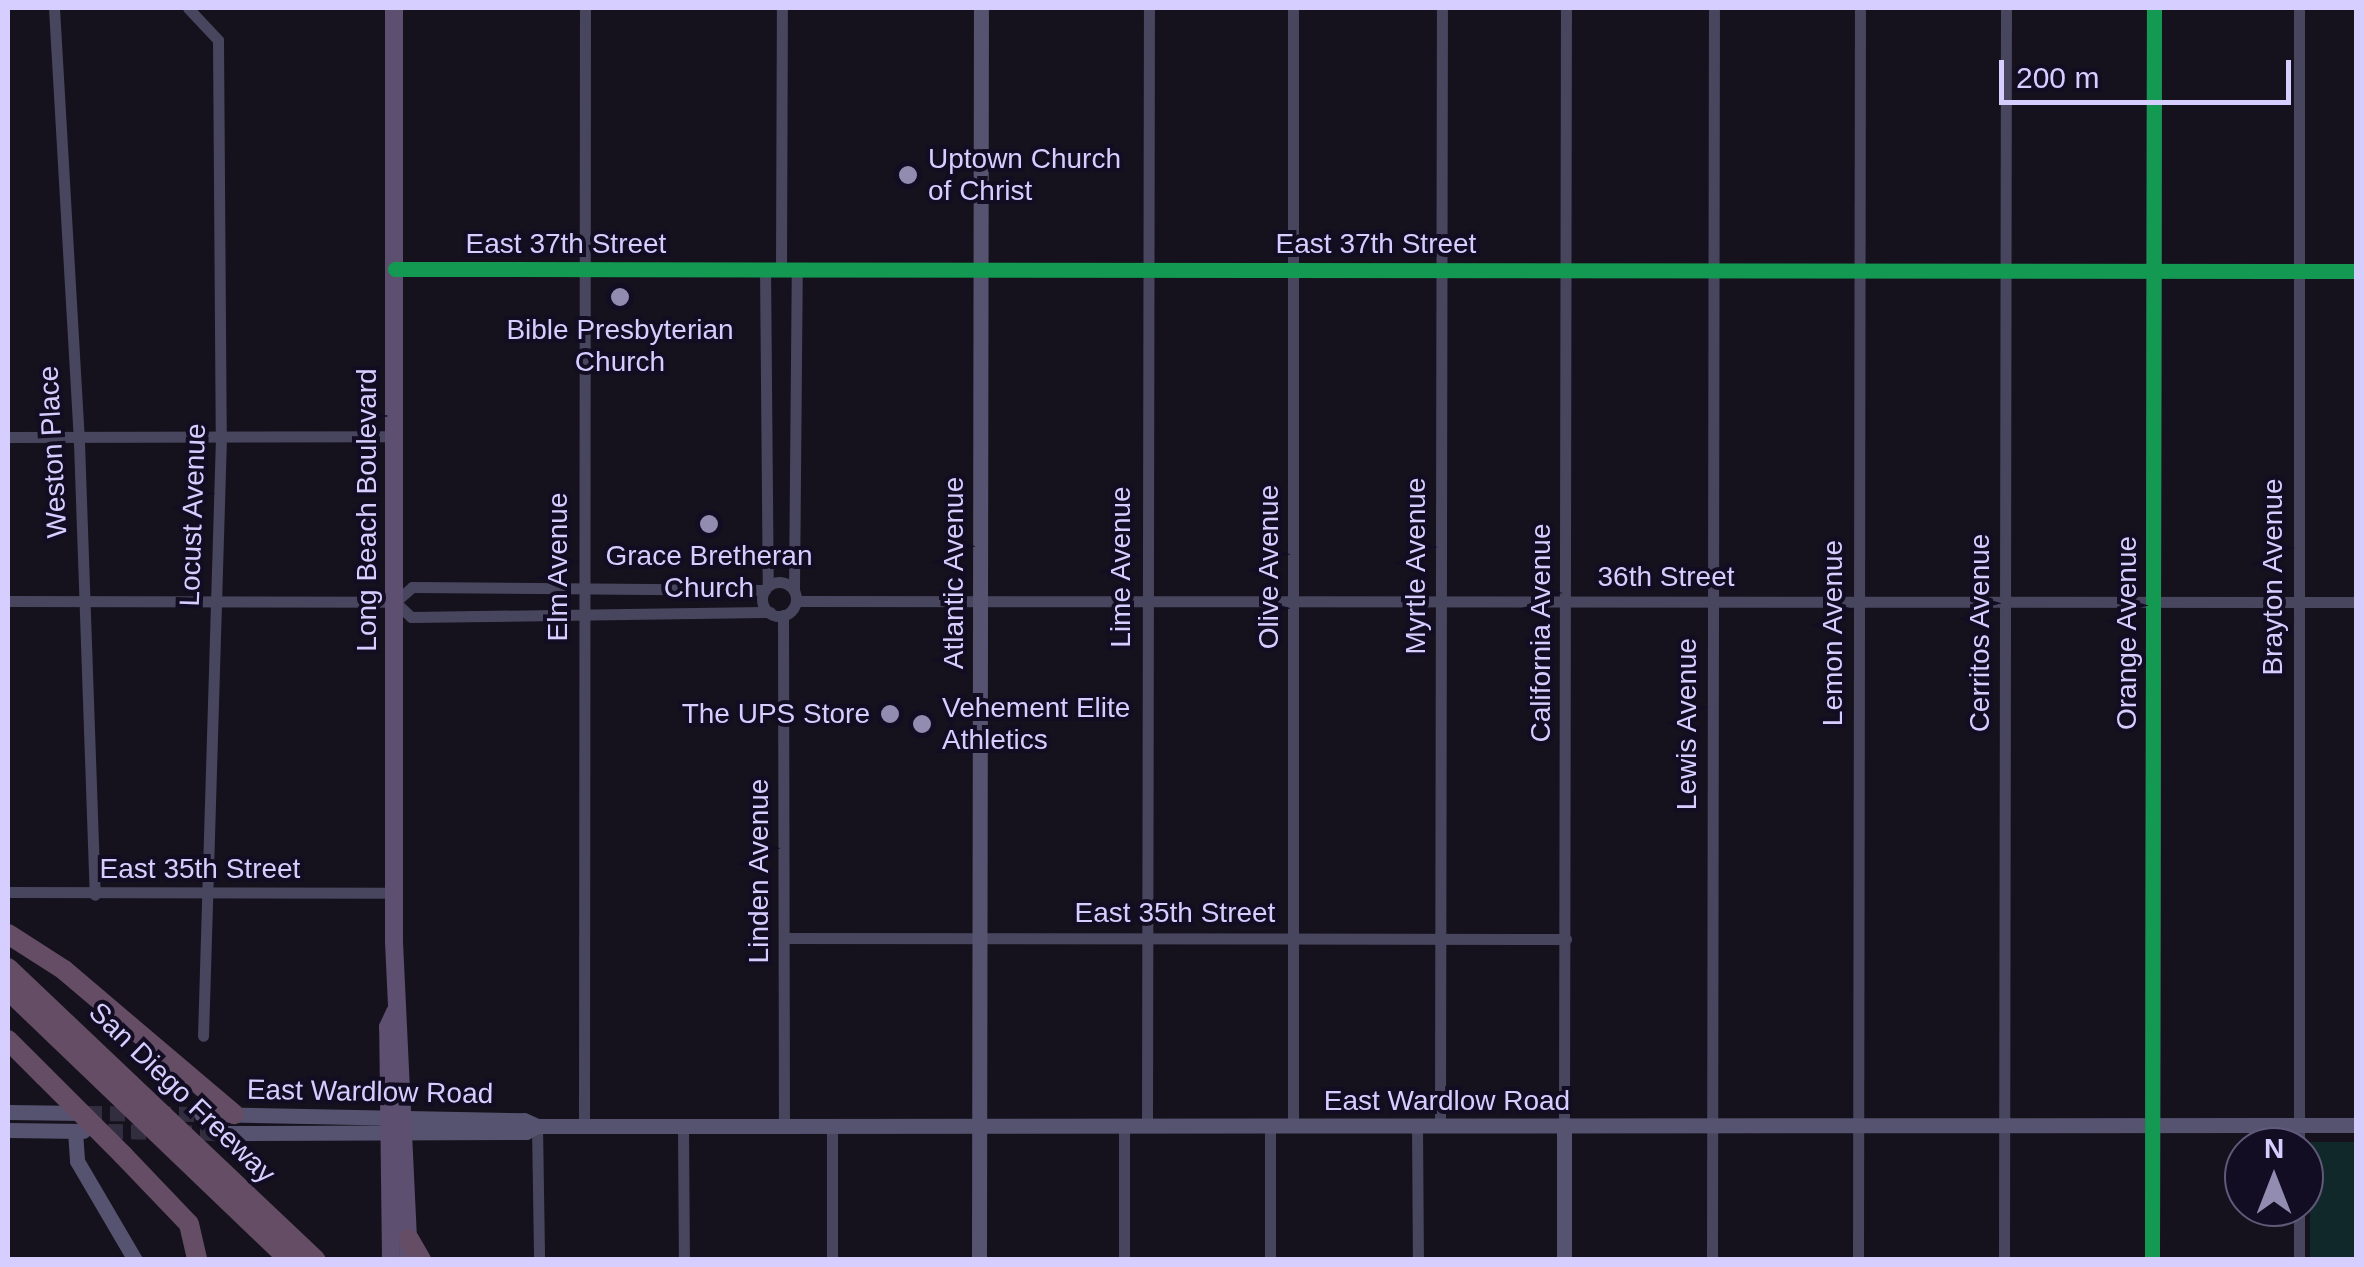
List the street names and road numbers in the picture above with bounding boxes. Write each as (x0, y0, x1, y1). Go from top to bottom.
street label: East 37th Street (466, 227, 666, 261)
street label: East 37th Street (1276, 227, 1476, 261)
street label: Weston Place (32, 365, 74, 539)
street label: Long Beach Boulevard (350, 368, 384, 652)
street label: Locust Avenue (173, 422, 213, 608)
street label: Atlantic Avenue (937, 476, 971, 670)
street label: Myrtle Avenue (1399, 477, 1433, 655)
street label: Brayton Avenue (2256, 478, 2290, 676)
street label: Olive Avenue (1252, 484, 1286, 650)
street label: Lime Avenue (1104, 486, 1138, 648)
street label: Elm Avenue (541, 492, 575, 642)
street label: California Avenue (1524, 523, 1558, 743)
street label: Cerritos Avenue (1963, 533, 1997, 733)
street label: Orange Avenue (2110, 535, 2144, 731)
street label: Lemon Avenue (1816, 539, 1850, 727)
street label: 36th Street (1598, 560, 1734, 594)
street label: Lewis Avenue (1670, 637, 1704, 811)
street label: Linden Avenue (742, 778, 776, 964)
street label: East 35th Street (100, 852, 300, 886)
street label: East 35th Street (1075, 896, 1275, 930)
street label: San Diego Freeway (82, 996, 282, 1190)
street label: East Wardlow Road (247, 1073, 493, 1111)
street label: East Wardlow Road (1324, 1084, 1570, 1118)

